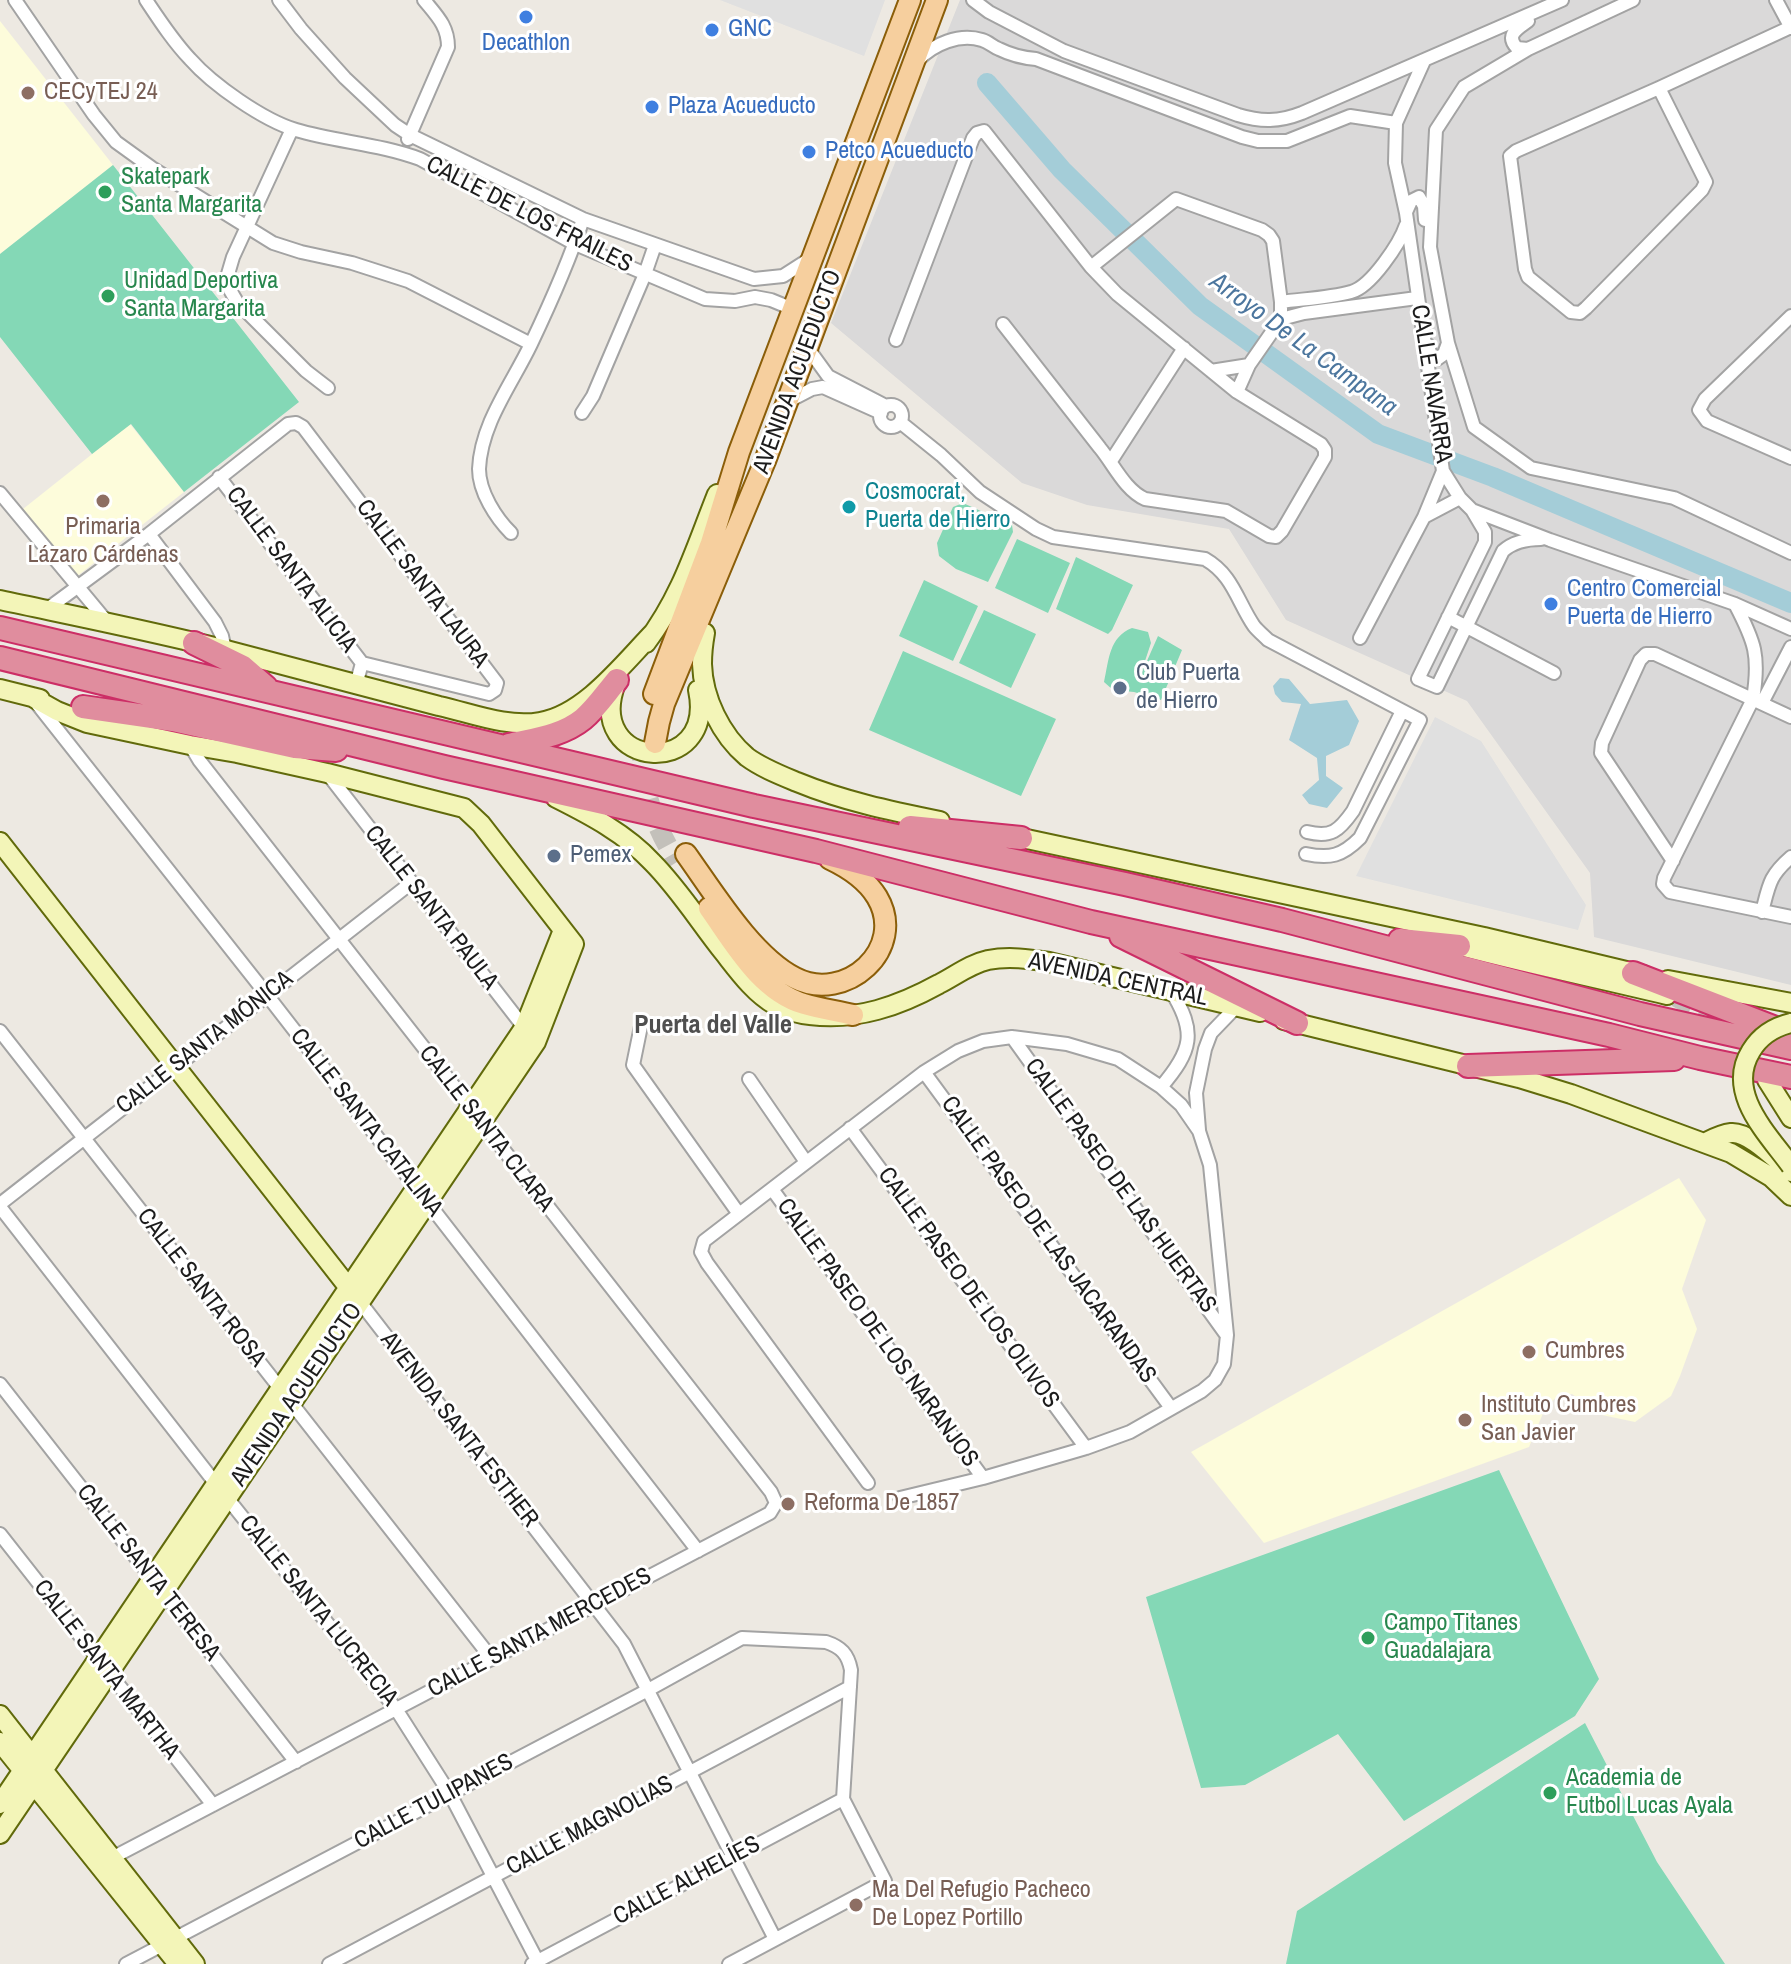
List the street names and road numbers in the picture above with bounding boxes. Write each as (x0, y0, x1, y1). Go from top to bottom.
street label: CALLE DE LOS FRAILES (421, 151, 637, 279)
street label: AVENIDA ACUEDUCTO (748, 266, 848, 478)
street label: CALLE NAVARRA (1404, 303, 1458, 465)
street label: CALLE SANTA ALICIA (219, 482, 363, 658)
street label: CALLE SANTA LAURA (349, 494, 495, 674)
street label: CALLE SANTA PAULA (358, 820, 504, 996)
street label: AVENIDA CENTRAL (1026, 947, 1210, 1013)
street label: CALLE SANTA MÓNICA (111, 965, 299, 1121)
street label: CALLE SANTA CATALINA (284, 1023, 448, 1223)
street label: CALLE SANTA CLARA (412, 1040, 560, 1218)
street label: CALLE PASEO DE LAS HUERTAS (1018, 1053, 1222, 1319)
street label: CALLE PASEO DE LAS JACARANDAS (934, 1091, 1162, 1389)
street label: CALLE PASEO DE LOS OLIVOS (871, 1162, 1065, 1414)
street label: CALLE PASEO DE LOS NARANJOS (770, 1193, 984, 1473)
street label: CALLE SANTA ROSA (130, 1203, 272, 1373)
street label: AVENIDA ACUEDUCTO (225, 1298, 369, 1492)
street label: AVENIDA SANTA ESTHER (374, 1327, 544, 1533)
street label: CALLE SANTA TERESA (70, 1479, 226, 1667)
street label: CALLE SANTA LUCRECIA (232, 1510, 404, 1712)
street label: CALLE SANTA MERCEDES (423, 1562, 657, 1704)
street label: CALLE SANTA MARTHA (27, 1574, 185, 1766)
street label: CALLE TULIPANES (350, 1748, 518, 1856)
street label: CALLE MAGNOLIAS (502, 1770, 678, 1882)
street label: CALLE ALHELÍES (609, 1830, 765, 1932)

